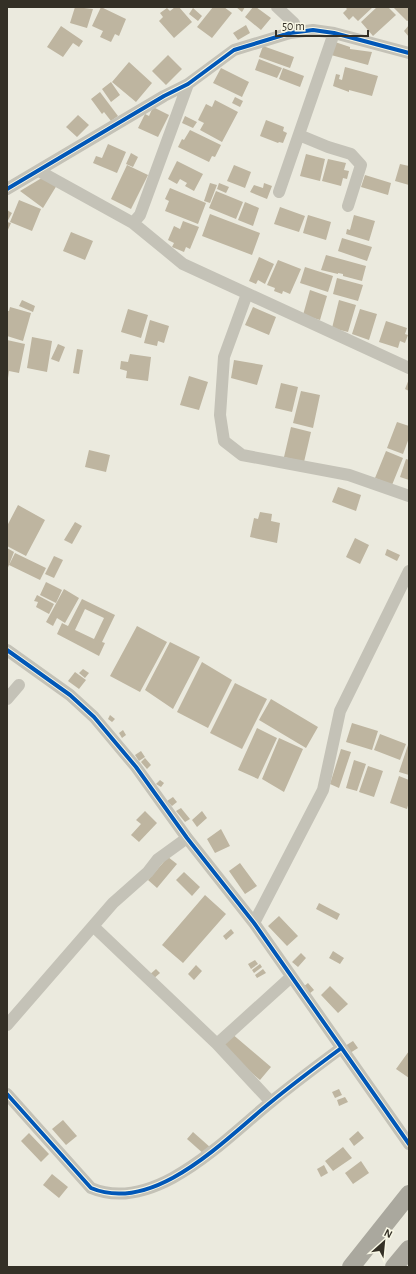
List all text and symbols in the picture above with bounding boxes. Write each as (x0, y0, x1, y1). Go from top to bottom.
scale bar (276, 12, 368, 38)
text: 50 m (282, 20, 305, 32)
north arrow (364, 1222, 404, 1262)
text: N (382, 1227, 394, 1240)

